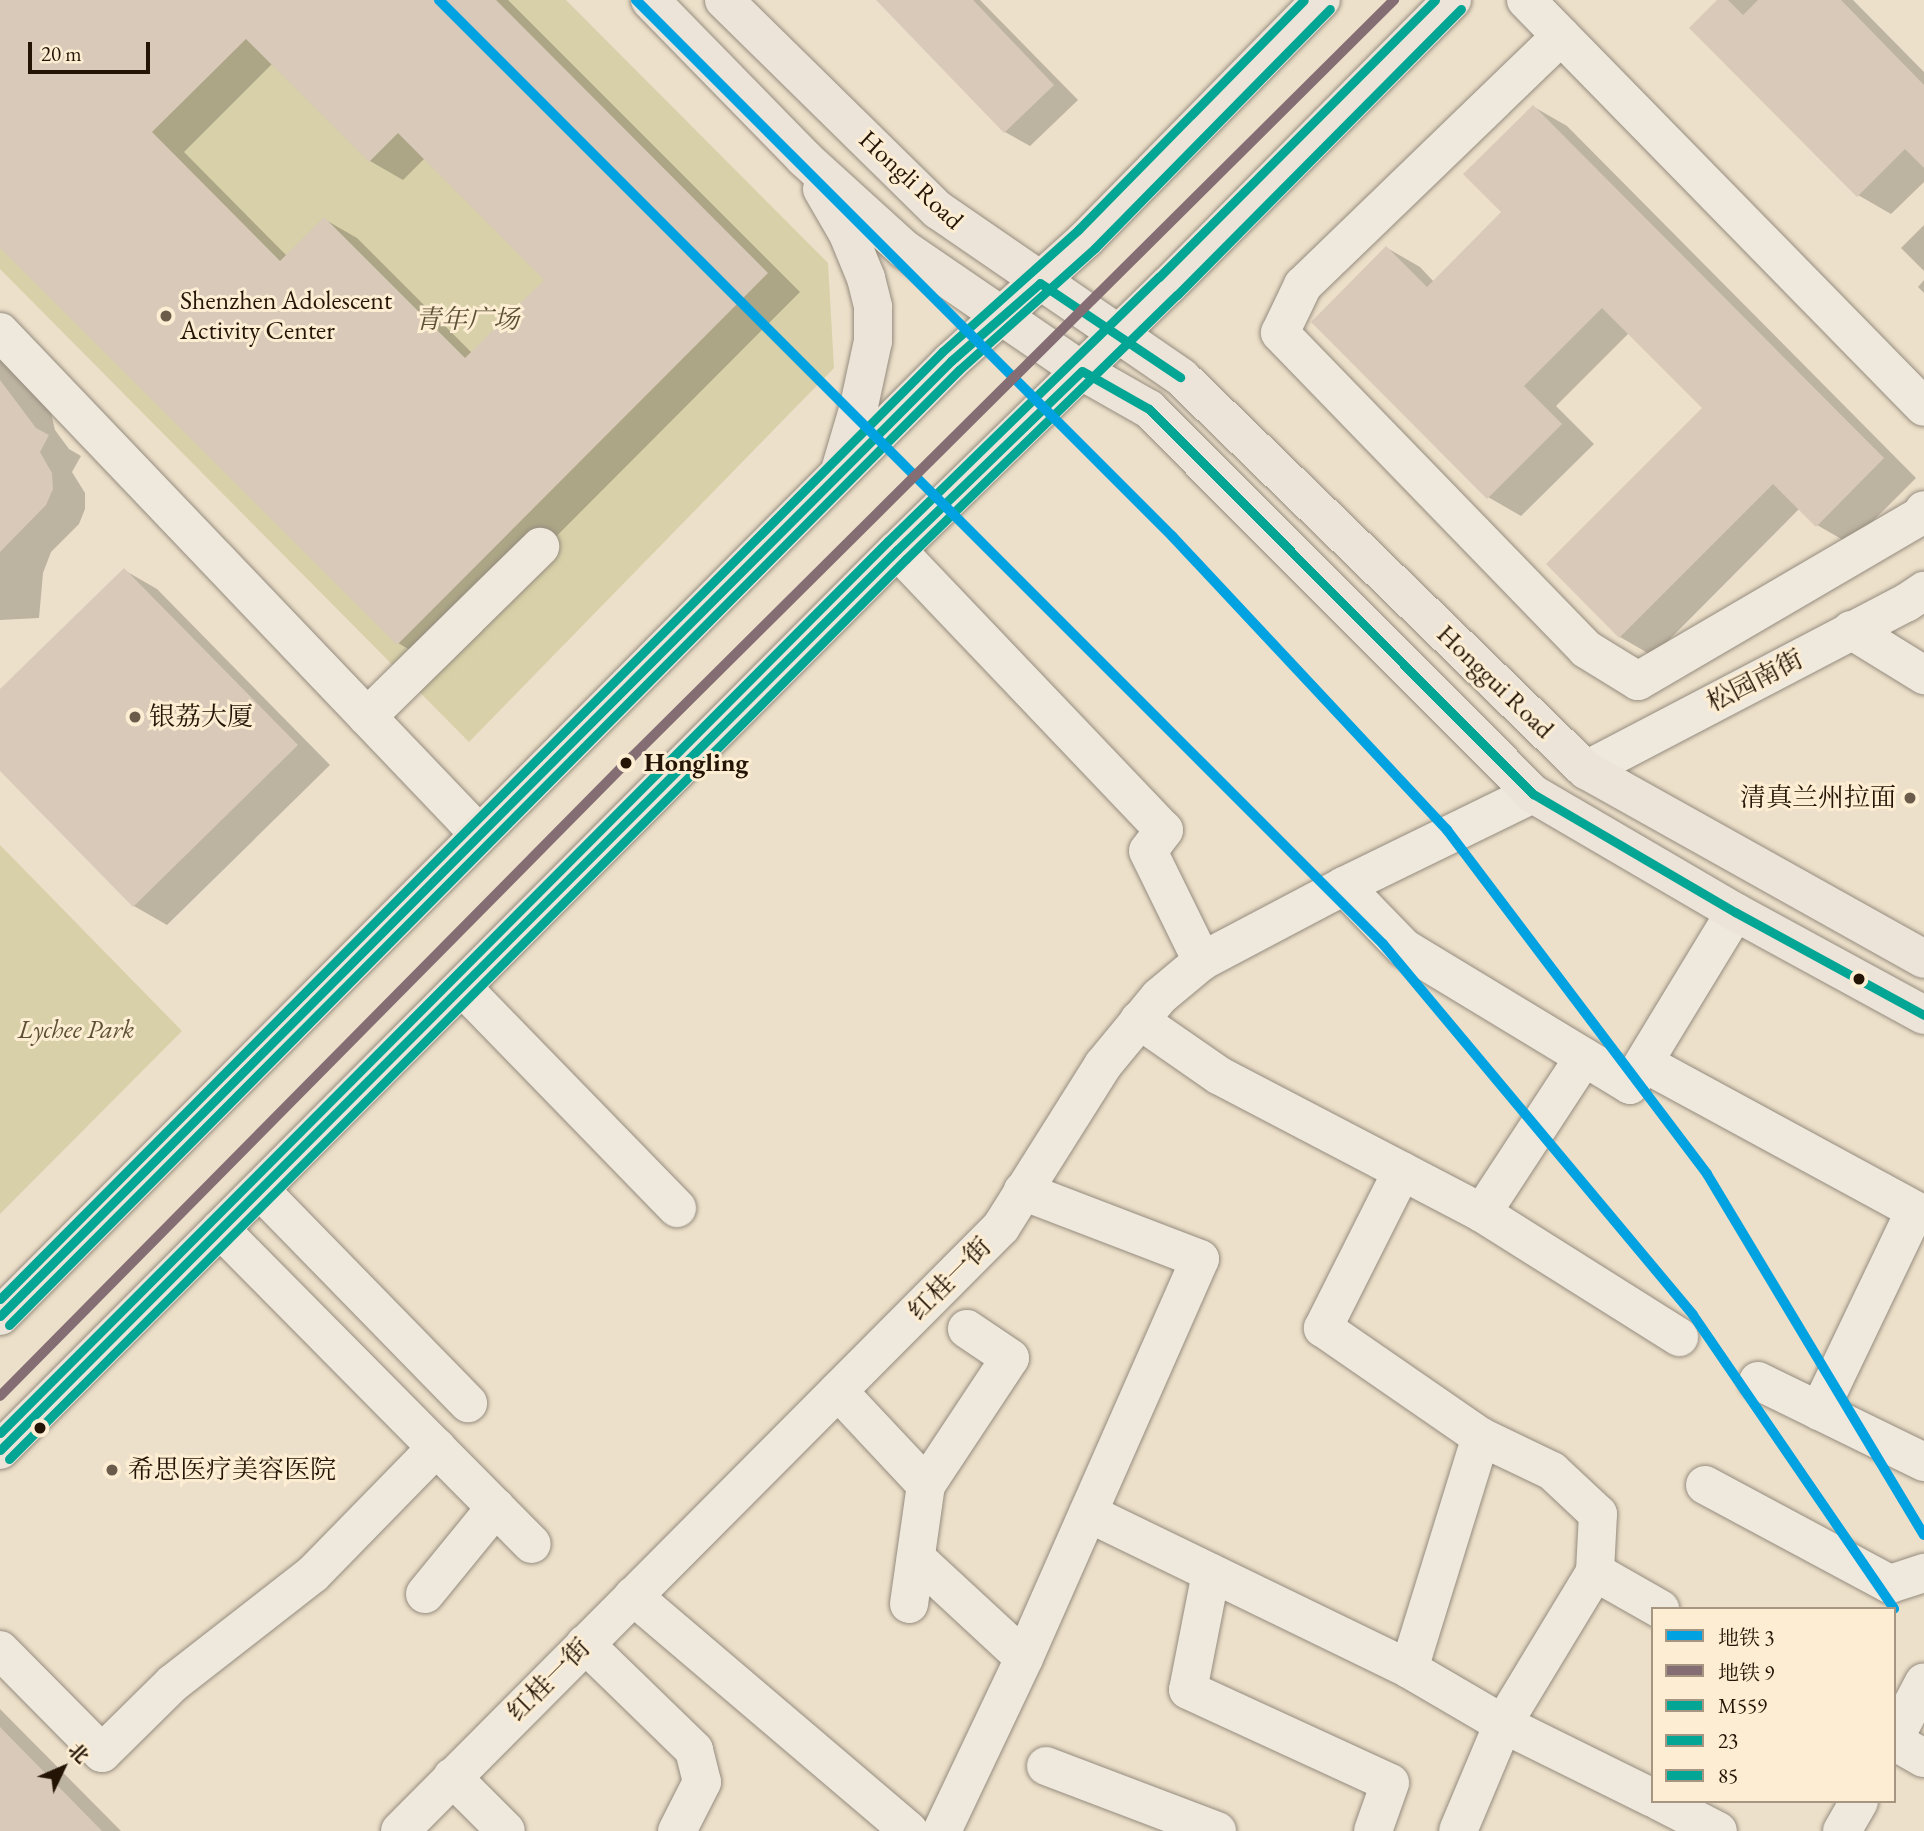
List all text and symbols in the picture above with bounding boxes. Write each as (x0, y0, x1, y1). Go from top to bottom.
scale bar (32, 28, 154, 72)
text: 20 m (41, 40, 82, 67)
street label: Hongli Road (852, 124, 970, 236)
place label: Shenzhen Adolescent Activity Center (180, 285, 392, 346)
park label: 青年广场 (415, 304, 519, 336)
marker: Shenzhen Adolescent Activity Center (158, 308, 174, 324)
street label: Honggui Road (1430, 619, 1560, 745)
street label: 松园南街 (1702, 643, 1808, 719)
place label: 银荔大厦 (149, 701, 253, 733)
marker: 银荔大厦 (127, 709, 143, 725)
place label: Hongling (644, 747, 748, 779)
marker: Hongling (615, 752, 637, 774)
place label: 清真兰州拉面 (1740, 782, 1896, 814)
marker: 清真兰州拉面 (1902, 790, 1918, 806)
unlabelled marker (1852, 972, 1866, 986)
park label: Lychee Park (18, 1014, 134, 1046)
street label: 红桂一街 (902, 1231, 998, 1327)
unlabelled marker (33, 1421, 47, 1435)
place label: 希思医疗美容医院 (128, 1454, 336, 1486)
marker: 希思医疗美容医院 (102, 1460, 122, 1480)
legend (1651, 1607, 1896, 1803)
text: 地铁 3 (1718, 1624, 1774, 1651)
street label: 红桂一街 (501, 1632, 597, 1728)
text: 地铁 9 (1718, 1659, 1774, 1686)
text: M559 (1718, 1692, 1767, 1719)
text: 23 (1718, 1727, 1738, 1754)
north arrow (28, 1733, 98, 1803)
text: 北 (63, 1738, 94, 1769)
text: 85 (1718, 1762, 1738, 1789)

